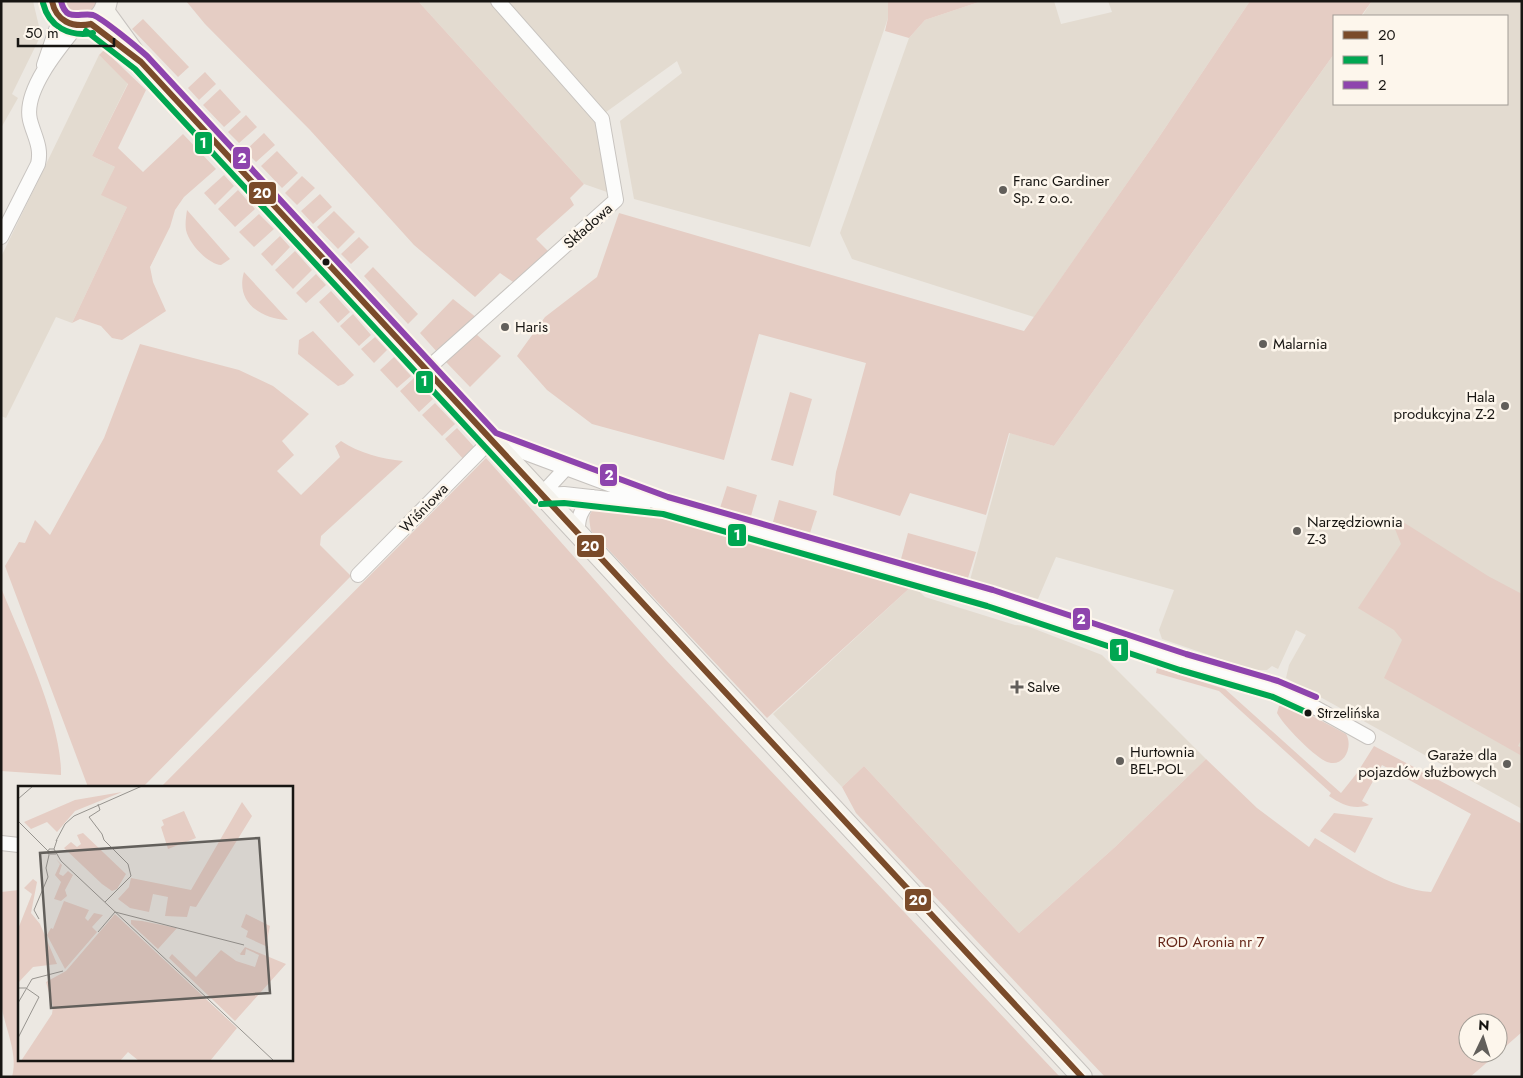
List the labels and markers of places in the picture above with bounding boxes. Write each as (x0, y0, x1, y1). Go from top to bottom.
place label: Franc Gardiner Sp. z o.o. (1013, 170, 1110, 209)
marker: Franc Gardiner Sp. z o.o. (997, 184, 1009, 196)
unlabelled marker (321, 257, 331, 267)
place label: Haris (515, 316, 548, 338)
marker: Haris (499, 321, 511, 333)
place label: Malarnia (1273, 333, 1327, 355)
marker: Malarnia (1257, 338, 1269, 350)
place label: Hala produkcyjna Z-2 (1394, 386, 1495, 425)
marker: Hala produkcyjna Z-2 (1499, 400, 1511, 412)
place label: Narzędziownia Z-3 (1307, 511, 1402, 550)
marker: Narzędziownia Z-3 (1291, 525, 1303, 537)
place label: Salve (1027, 676, 1060, 698)
marker: Salve (1011, 681, 1023, 693)
place label: Strzelińska (1317, 703, 1379, 723)
marker: Strzelińska (1303, 708, 1313, 718)
place label: Hurtownia BEL-POL (1130, 741, 1195, 780)
place label: Garaże dla pojazdów służbowych (1358, 744, 1497, 783)
marker: Hurtownia BEL-POL (1114, 755, 1126, 767)
marker: Garaże dla pojazdów służbowych (1501, 758, 1513, 770)

